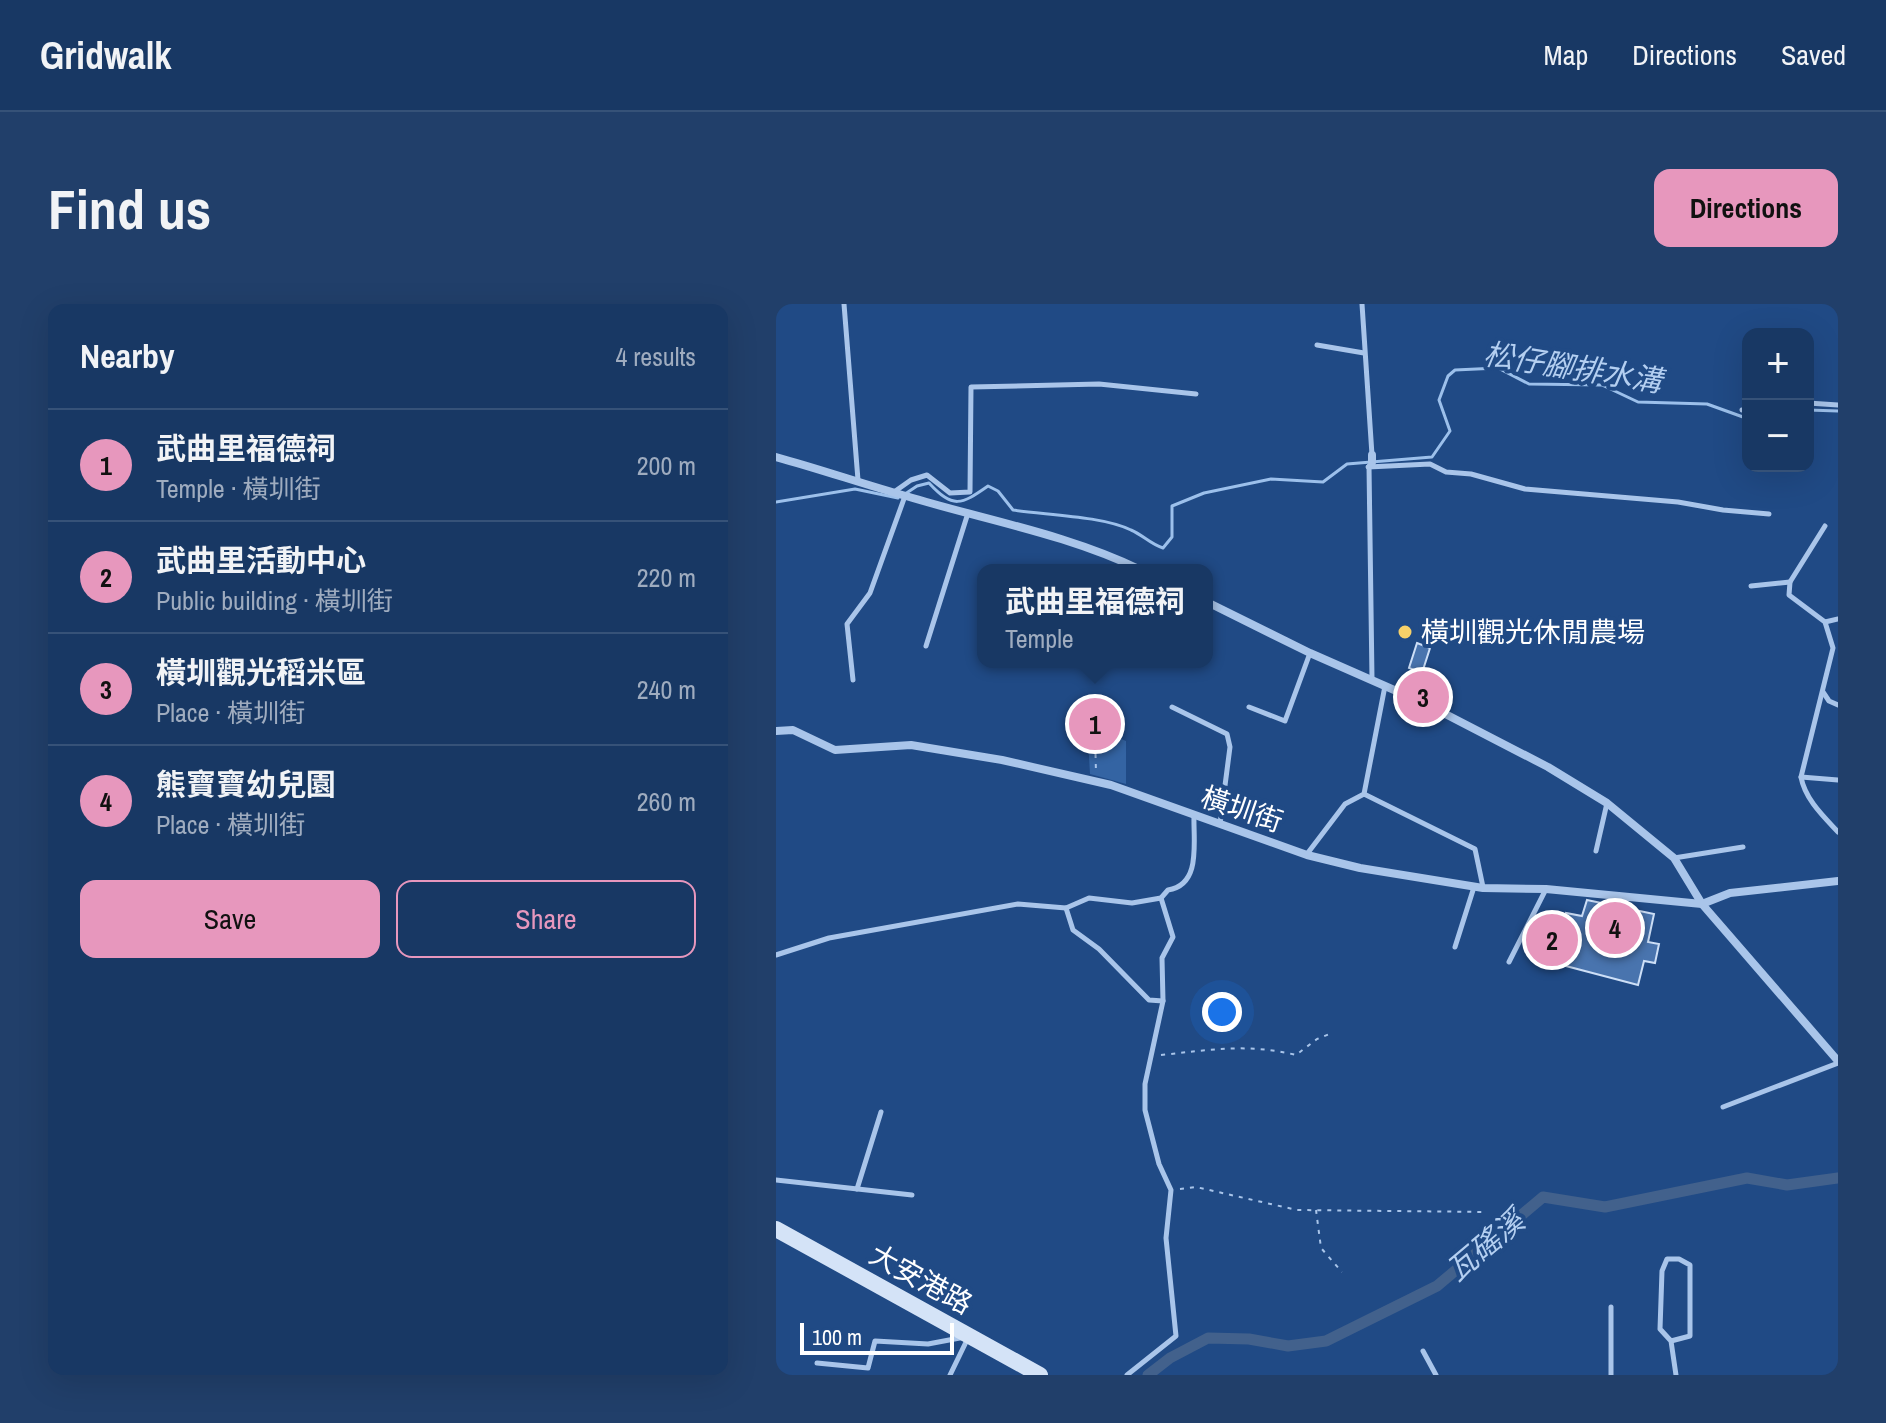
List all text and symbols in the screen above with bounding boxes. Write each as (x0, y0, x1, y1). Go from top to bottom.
text: Gridwalk (40, 30, 172, 81)
text: Map (1544, 36, 1588, 74)
text: Directions (1632, 36, 1737, 74)
text: Saved (1781, 36, 1846, 74)
button: Directions (1654, 169, 1838, 247)
text: Find us (48, 171, 211, 246)
map controls (1742, 328, 1814, 472)
button: + (1742, 328, 1814, 400)
text: Nearby (80, 333, 175, 379)
water label: 松仔腳排水溝 (1481, 333, 1669, 401)
text: 4 results (615, 339, 696, 374)
button: − (1742, 400, 1814, 472)
text: 武曲里福德祠 (156, 428, 336, 468)
text: 1 (100, 448, 112, 483)
text: 200 m (637, 448, 696, 483)
text: Temple · 橫圳街 (156, 471, 321, 506)
text: 武曲里活動中心 (156, 540, 366, 580)
text: 2 (100, 560, 112, 595)
text: 220 m (637, 560, 696, 595)
popup (977, 564, 1213, 668)
text: 武曲里福德祠 (1005, 581, 1185, 621)
text: Public building · 橫圳街 (156, 583, 393, 618)
place label: 橫圳觀光休閒農場 (1421, 613, 1645, 651)
text: Temple (1005, 621, 1074, 656)
marker: 橫圳觀光休閒農場 (1396, 623, 1414, 641)
text: 橫圳觀光稻米區 (156, 652, 366, 692)
pin: 3 (1397, 667, 1449, 727)
text: 3 (100, 672, 112, 707)
text: 240 m (637, 672, 696, 707)
pin: 1 (1069, 694, 1121, 754)
text: Place · 橫圳街 (156, 695, 305, 730)
text: 熊寶寶幼兒園 (156, 764, 336, 804)
street label: 橫圳街 (1196, 777, 1288, 841)
text: 4 (100, 784, 112, 819)
text: 260 m (637, 784, 696, 819)
text: Place · 橫圳街 (156, 807, 305, 842)
button: Save (80, 880, 380, 958)
button: Share (396, 880, 696, 958)
pin: 4 (1589, 898, 1641, 958)
pin: 2 (1526, 910, 1578, 970)
your location (1202, 992, 1242, 1032)
water label: 瓦磘溪 (1438, 1198, 1535, 1289)
street label: 大安港路 (863, 1235, 979, 1323)
scale bar (800, 1319, 954, 1355)
text: 100 m (812, 1322, 862, 1352)

